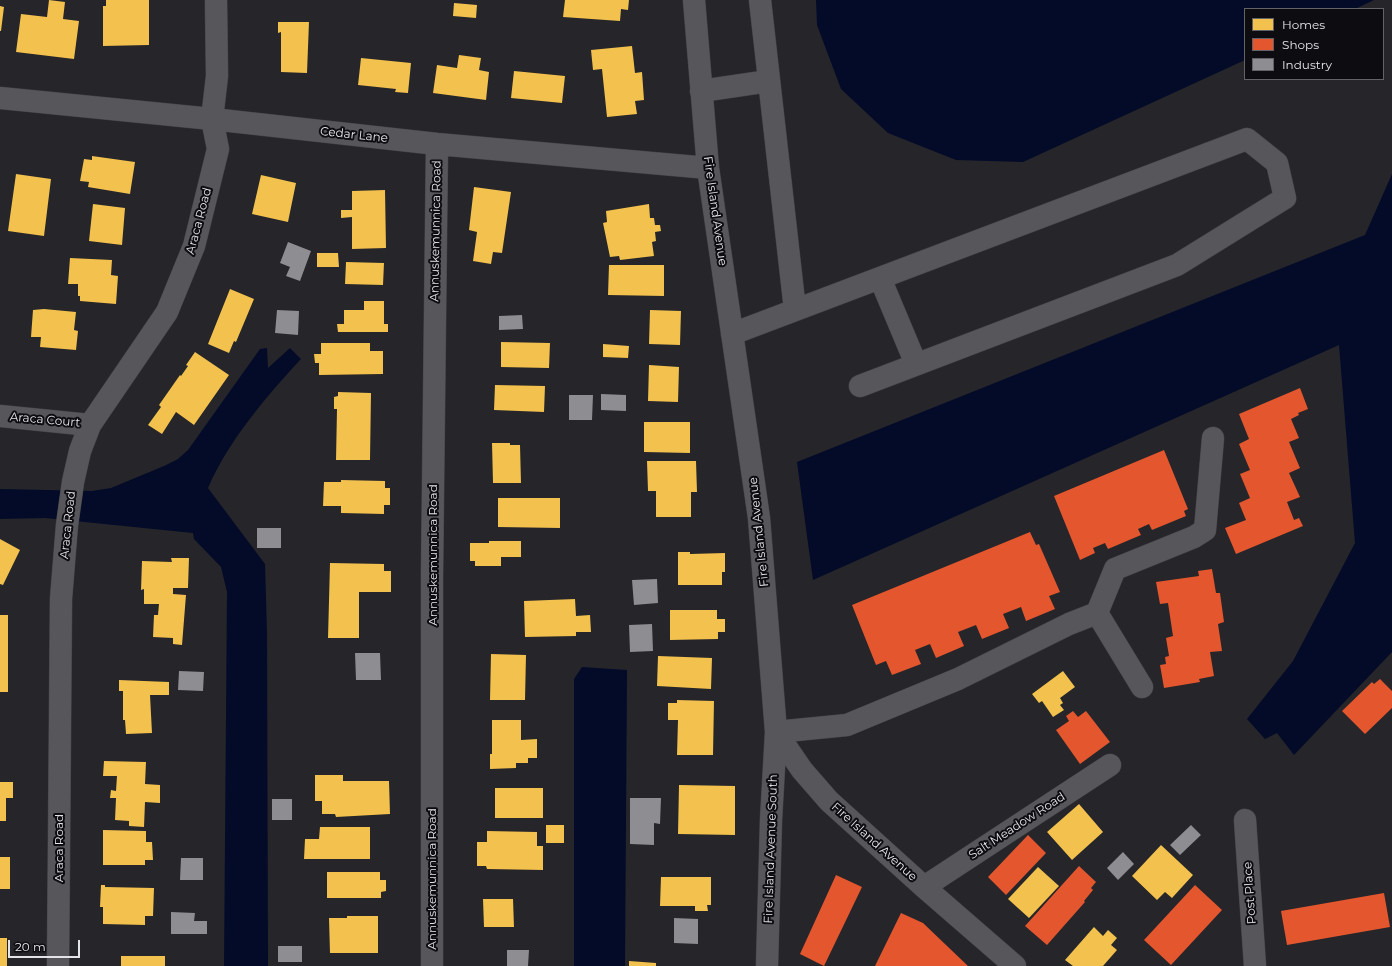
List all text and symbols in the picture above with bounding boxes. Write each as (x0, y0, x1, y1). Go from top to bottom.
legend (1244, 8, 1384, 80)
text: Homes (1282, 17, 1325, 32)
text: Shops (1282, 37, 1319, 52)
text: Industry (1282, 57, 1332, 72)
street label: Cedar Lane (319, 124, 389, 146)
street label: Fire Island Avenue (700, 155, 730, 267)
street label: Annuskemunnica Road (428, 160, 444, 302)
street label: Araca Road (183, 186, 215, 256)
street label: Araca Court (9, 410, 81, 430)
street label: Fire Island Avenue (746, 476, 772, 588)
street label: Annuskemunnica Road (426, 484, 440, 626)
street label: Araca Road (57, 490, 79, 560)
street label: Fire Island Avenue South (761, 774, 781, 924)
street label: Salt Meadow Road (966, 790, 1068, 862)
street label: Fire Island Avenue (828, 800, 920, 884)
street label: Annuskemunnica Road (425, 808, 439, 950)
street label: Araca Road (52, 814, 66, 882)
street label: Post Place (1241, 861, 1259, 925)
scale bar (10, 932, 82, 958)
text: 20 m (15, 939, 46, 954)

